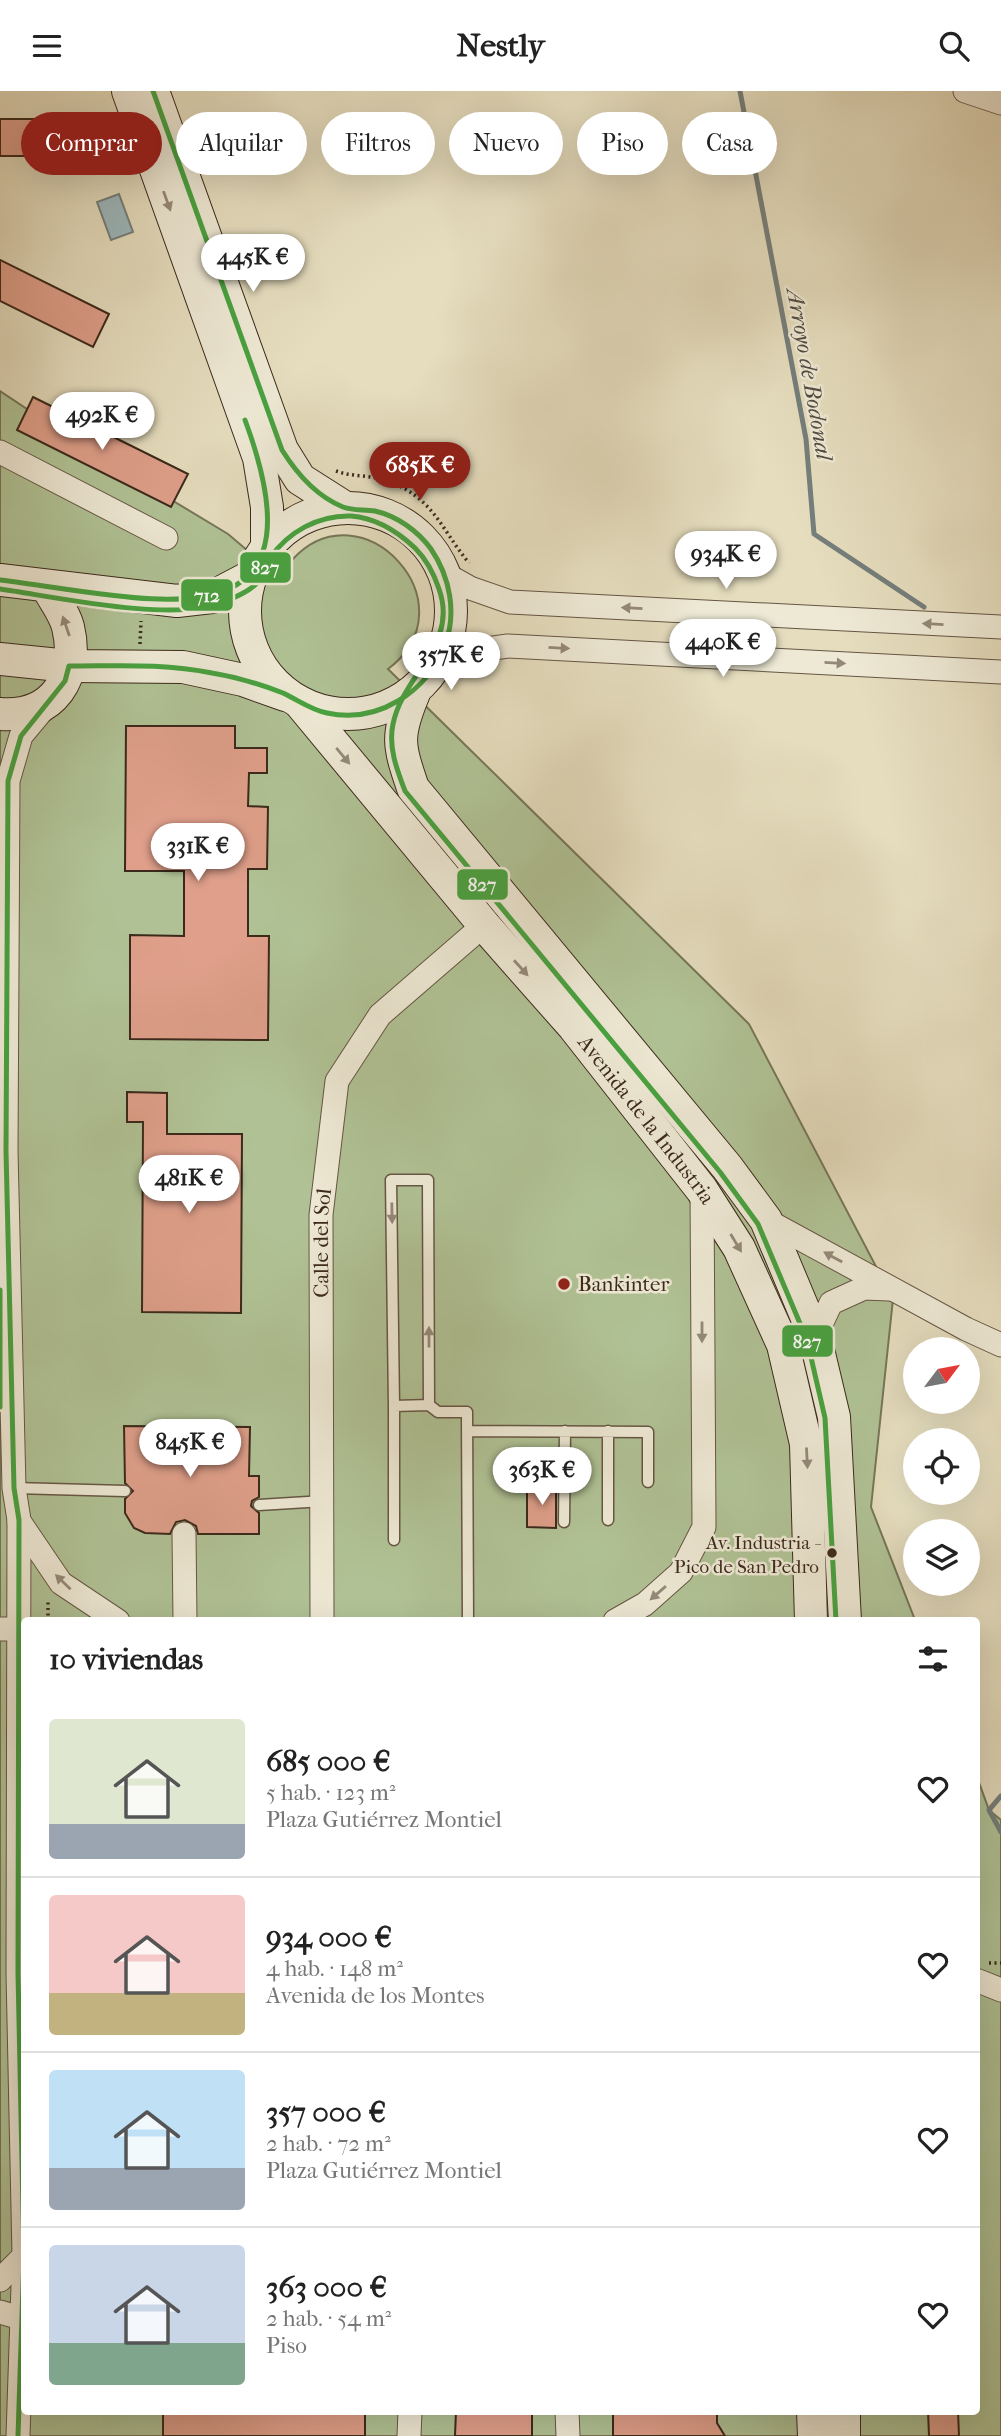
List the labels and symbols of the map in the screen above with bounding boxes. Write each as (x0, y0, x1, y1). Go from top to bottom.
one-way arrow (162, 191, 173, 212)
pin: 445K € (196, 235, 310, 294)
water label: Arroyo de Bodonal (781, 283, 838, 464)
pin: 492K € (45, 393, 159, 452)
pin: 685K € (363, 443, 477, 502)
pin: 934K € (669, 531, 783, 591)
line badge: 827 (239, 551, 292, 584)
text: 827 (251, 557, 279, 579)
line badge: 712 (180, 578, 234, 612)
text: 712 (193, 585, 220, 607)
one-way arrow (621, 603, 643, 614)
one-way arrow (60, 615, 71, 636)
one-way arrow (922, 618, 944, 629)
pin: 440K € (666, 619, 780, 679)
pin: 357K € (394, 633, 508, 692)
one-way arrow (548, 643, 570, 654)
one-way arrow (825, 658, 847, 669)
one-way arrow (336, 746, 351, 764)
pin: 331K € (141, 823, 255, 883)
line badge: 827 (456, 868, 509, 901)
text: 827 (468, 874, 496, 896)
one-way arrow (513, 959, 528, 976)
street label: Avenida de la Industria (572, 1030, 720, 1209)
pin: 481K € (132, 1155, 246, 1215)
street label: Calle del Sol (309, 1187, 336, 1298)
one-way arrow (386, 1203, 397, 1225)
one-way arrow (730, 1234, 742, 1253)
one-way arrow (822, 1251, 842, 1263)
place label: Bankinter (578, 1272, 670, 1296)
marker: Bankinter (556, 1276, 572, 1292)
one-way arrow (696, 1321, 708, 1343)
line badge: 827 (781, 1324, 834, 1358)
one-way arrow (423, 1326, 435, 1348)
text: 827 (793, 1331, 821, 1353)
north arrow (903, 1337, 980, 1414)
pin: 845K € (133, 1419, 247, 1479)
pin: 363K € (485, 1447, 599, 1507)
one-way arrow (801, 1447, 812, 1469)
place label: Av. Industria - Pico de San Pedro (674, 1532, 822, 1578)
marker: Av. Industria - Pico de San Pedro (825, 1546, 839, 1560)
one-way arrow (54, 1573, 71, 1590)
one-way arrow (649, 1585, 667, 1601)

